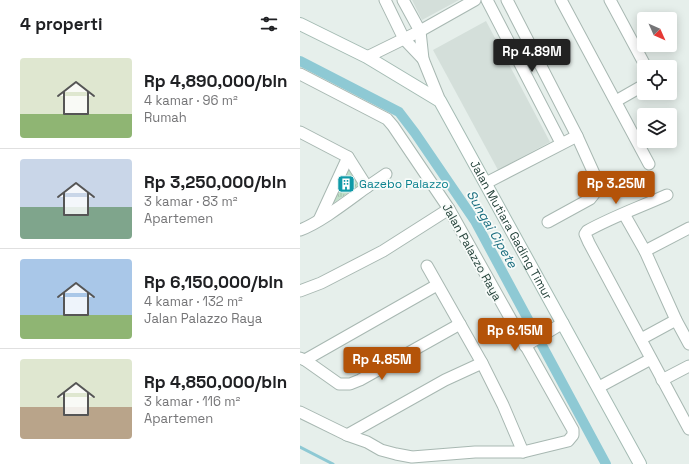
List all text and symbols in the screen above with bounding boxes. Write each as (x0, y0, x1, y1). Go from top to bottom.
north arrow (637, 12, 677, 52)
map controls (637, 12, 677, 148)
text: 4 properti (20, 13, 102, 35)
icon: filters (258, 13, 280, 35)
pin: Rp 4.89M (491, 39, 573, 73)
text: Rp 4.89M (502, 43, 562, 60)
button: locate (637, 60, 677, 100)
text: Rp 4,890,000/bln (144, 70, 288, 92)
icon: home (52, 74, 100, 122)
text: 4 kamar · 96 m² (144, 92, 238, 109)
button: layers (637, 108, 677, 148)
text: Rumah (144, 109, 187, 126)
street label: Jalan Mutiara Gading Timur (466, 157, 556, 303)
text: Rp 3,250,000/bln (144, 171, 287, 193)
pin: Rp 3.25M (575, 171, 657, 205)
building icon: Gazebo Palazzo (336, 174, 356, 194)
icon: home (52, 175, 100, 223)
text: Rp 3.25M (587, 175, 645, 192)
place label: Gazebo Palazzo (359, 176, 449, 192)
water label: Sungai Cipete (463, 187, 522, 272)
text: 3 kamar · 83 m² (144, 193, 237, 210)
street label: Jalan Palazzo Raya (439, 200, 506, 304)
text: Apartemen (144, 210, 213, 227)
text: Rp 6,150,000/bln (144, 271, 283, 293)
icon: home (52, 275, 100, 323)
text: 4 kamar · 132 m² (144, 293, 243, 310)
text: Jalan Palazzo Raya (144, 310, 262, 327)
pin: Rp 6.15M (474, 318, 556, 352)
text: Rp 6.15M (487, 322, 543, 339)
pin: Rp 4.85M (341, 347, 423, 381)
text: Rp 4.85M (352, 351, 412, 368)
text: Rp 4,850,000/bln (144, 371, 287, 393)
icon: home (52, 375, 100, 423)
text: 3 kamar · 116 m² (144, 393, 240, 410)
text: Apartemen (144, 410, 213, 427)

